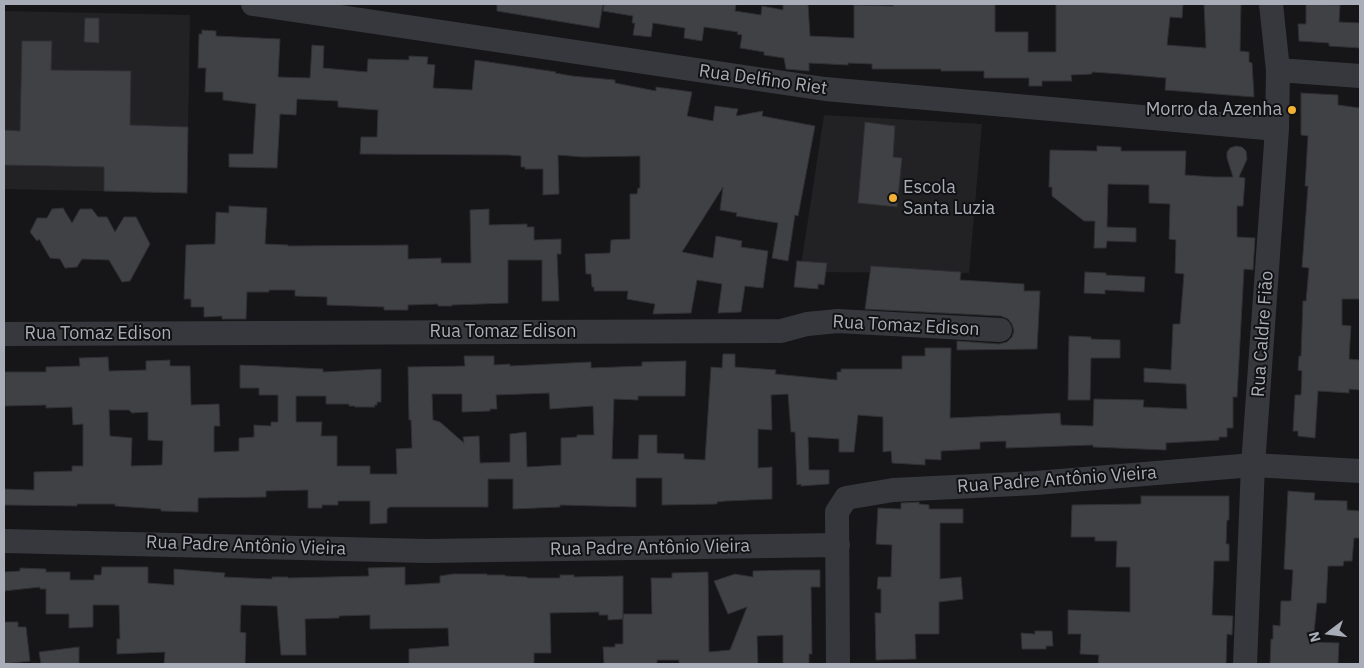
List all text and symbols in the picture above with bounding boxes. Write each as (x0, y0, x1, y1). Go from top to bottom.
street label: Rua Delfino Riet (697, 60, 829, 100)
place label: Morro da Azenha (1146, 99, 1282, 121)
marker: Morro da Azenha (1286, 104, 1298, 116)
place label: Escola Santa Luzia (903, 177, 995, 220)
marker: Escola Santa Luzia (887, 192, 899, 204)
street label: Rua Caldre Fião (1248, 270, 1278, 398)
street label: Rua Tomaz Edison (832, 311, 980, 341)
street label: Rua Tomaz Edison (429, 321, 577, 343)
street label: Rua Tomaz Edison (24, 323, 172, 345)
street label: Rua Padre Antônio Vieira (956, 462, 1158, 498)
street label: Rua Padre Antônio Vieira (146, 532, 346, 560)
street label: Rua Padre Antônio Vieira (550, 535, 750, 561)
north arrow (1304, 608, 1354, 658)
text: N (1305, 630, 1325, 644)

